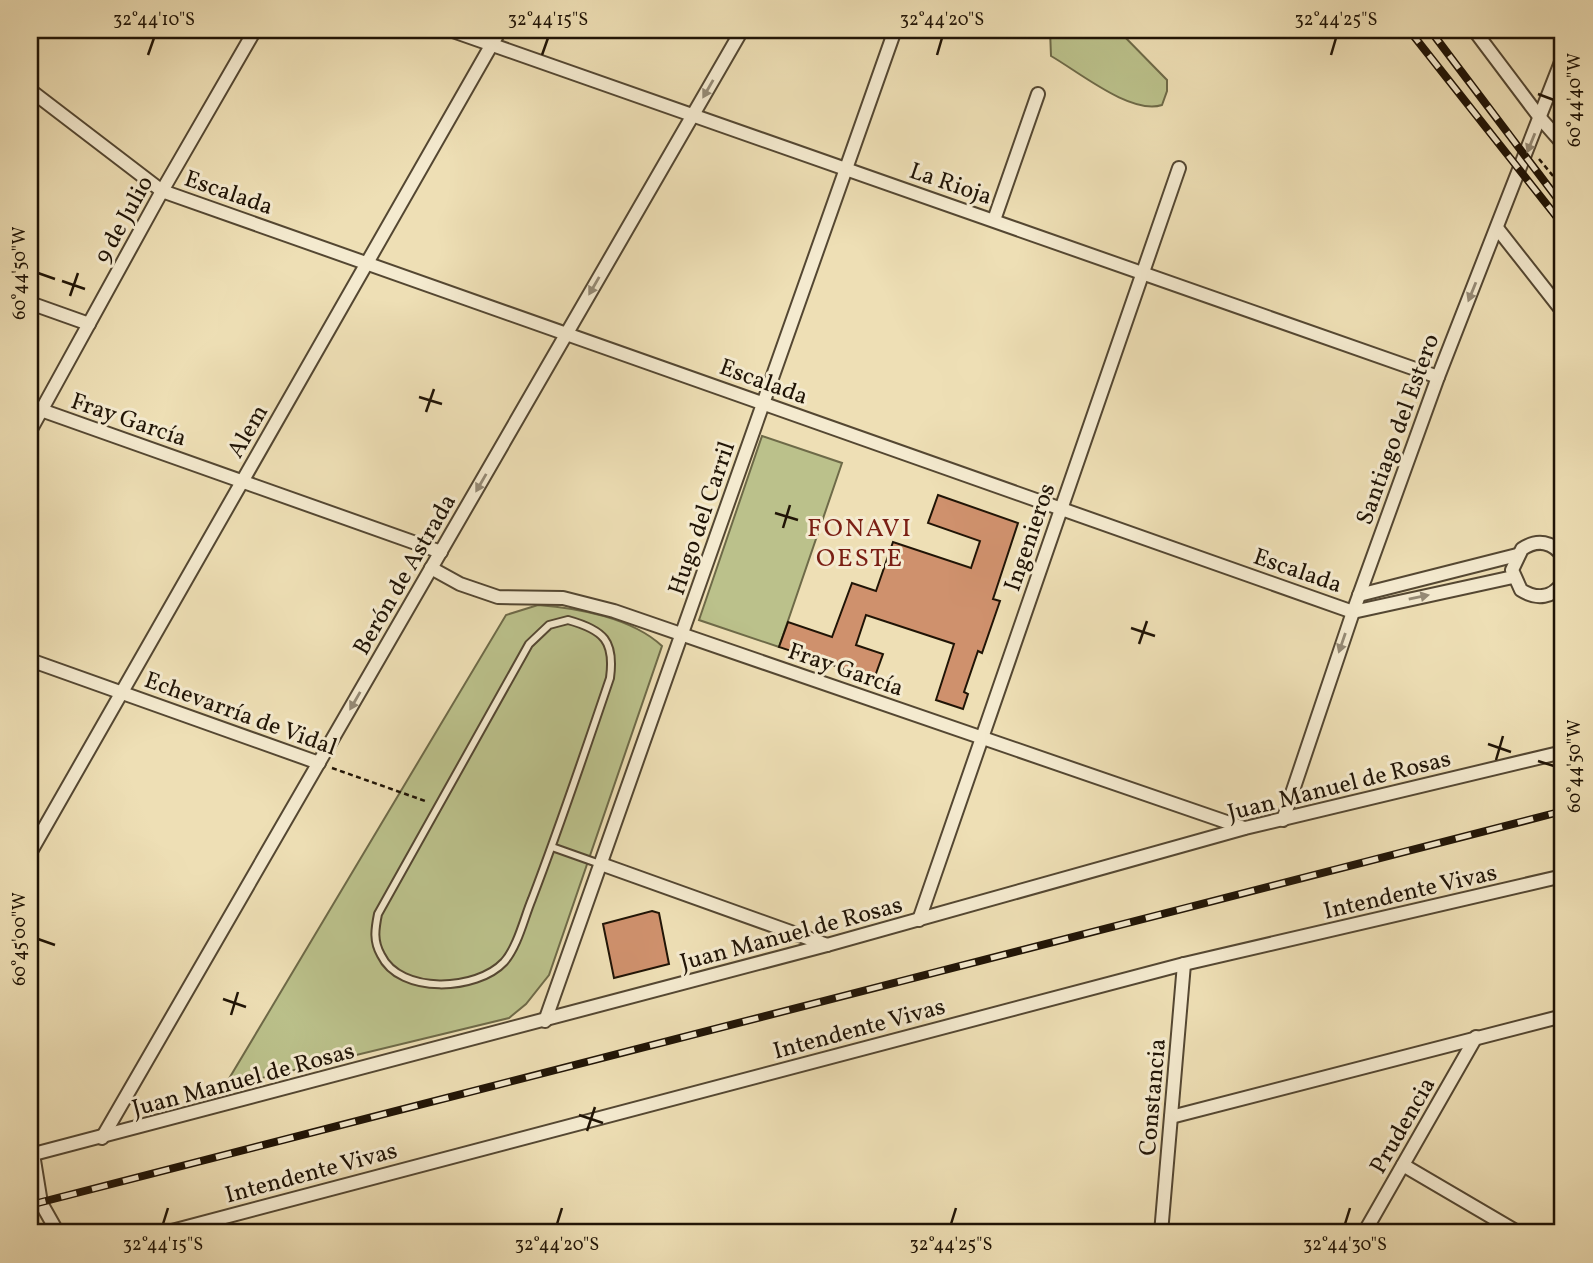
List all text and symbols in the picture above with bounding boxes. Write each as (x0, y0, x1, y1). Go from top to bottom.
text: 32°44'10"S (113, 8, 195, 33)
text: 32°44'15"S (508, 8, 588, 33)
text: 32°44'20"S (900, 8, 984, 33)
text: 32°44'25"S (1295, 8, 1377, 33)
text: 60°44'40"W (1563, 53, 1588, 147)
one-way arrow (702, 79, 714, 98)
one-way arrow (1526, 132, 1537, 153)
street label: La Rioja (904, 155, 996, 215)
street label: Escalada (179, 163, 277, 225)
street label: 9 de Julio (87, 170, 163, 270)
text: 60°44'50"W (8, 226, 33, 320)
one-way arrow (588, 276, 601, 295)
one-way arrow (1466, 281, 1477, 302)
street label: Santiago del Estero (1349, 329, 1449, 530)
street label: Escalada (714, 351, 812, 415)
street label: Fray García (66, 385, 191, 457)
street label: Alem (220, 399, 278, 465)
street label: Hugo del Carril (661, 437, 745, 600)
one-way arrow (475, 473, 487, 492)
street label: Ingenieros (997, 479, 1065, 596)
street label: Berón de Astrada (346, 488, 466, 662)
district label: FONAVI OESTE (807, 511, 913, 577)
street label: Escalada (1248, 541, 1346, 603)
one-way arrow (1408, 592, 1430, 603)
one-way arrow (1336, 633, 1347, 654)
street label: Fray García (783, 635, 908, 707)
street label: Echevarría de Vidal (139, 664, 341, 766)
one-way arrow (349, 692, 361, 711)
text: 60°44'50"W (1563, 719, 1588, 813)
street label: Juan Manuel de Rosas (1224, 743, 1455, 831)
street label: Intendente Vivas (1320, 856, 1500, 929)
street label: Juan Manuel de Rosas (677, 889, 906, 981)
text: 60°45'00"W (8, 892, 33, 986)
street label: Intendente Vivas (770, 991, 949, 1069)
street label: Juan Manuel de Rosas (129, 1035, 358, 1127)
street label: Constancia (1132, 1037, 1176, 1157)
street label: Prudencia (1362, 1071, 1445, 1181)
street label: Intendente Vivas (222, 1135, 401, 1213)
text: 32°44'15"S (123, 1233, 203, 1258)
text: 32°44'20"S (515, 1233, 599, 1258)
text: 32°44'25"S (910, 1233, 992, 1258)
text: 32°44'30"S (1303, 1233, 1387, 1258)

